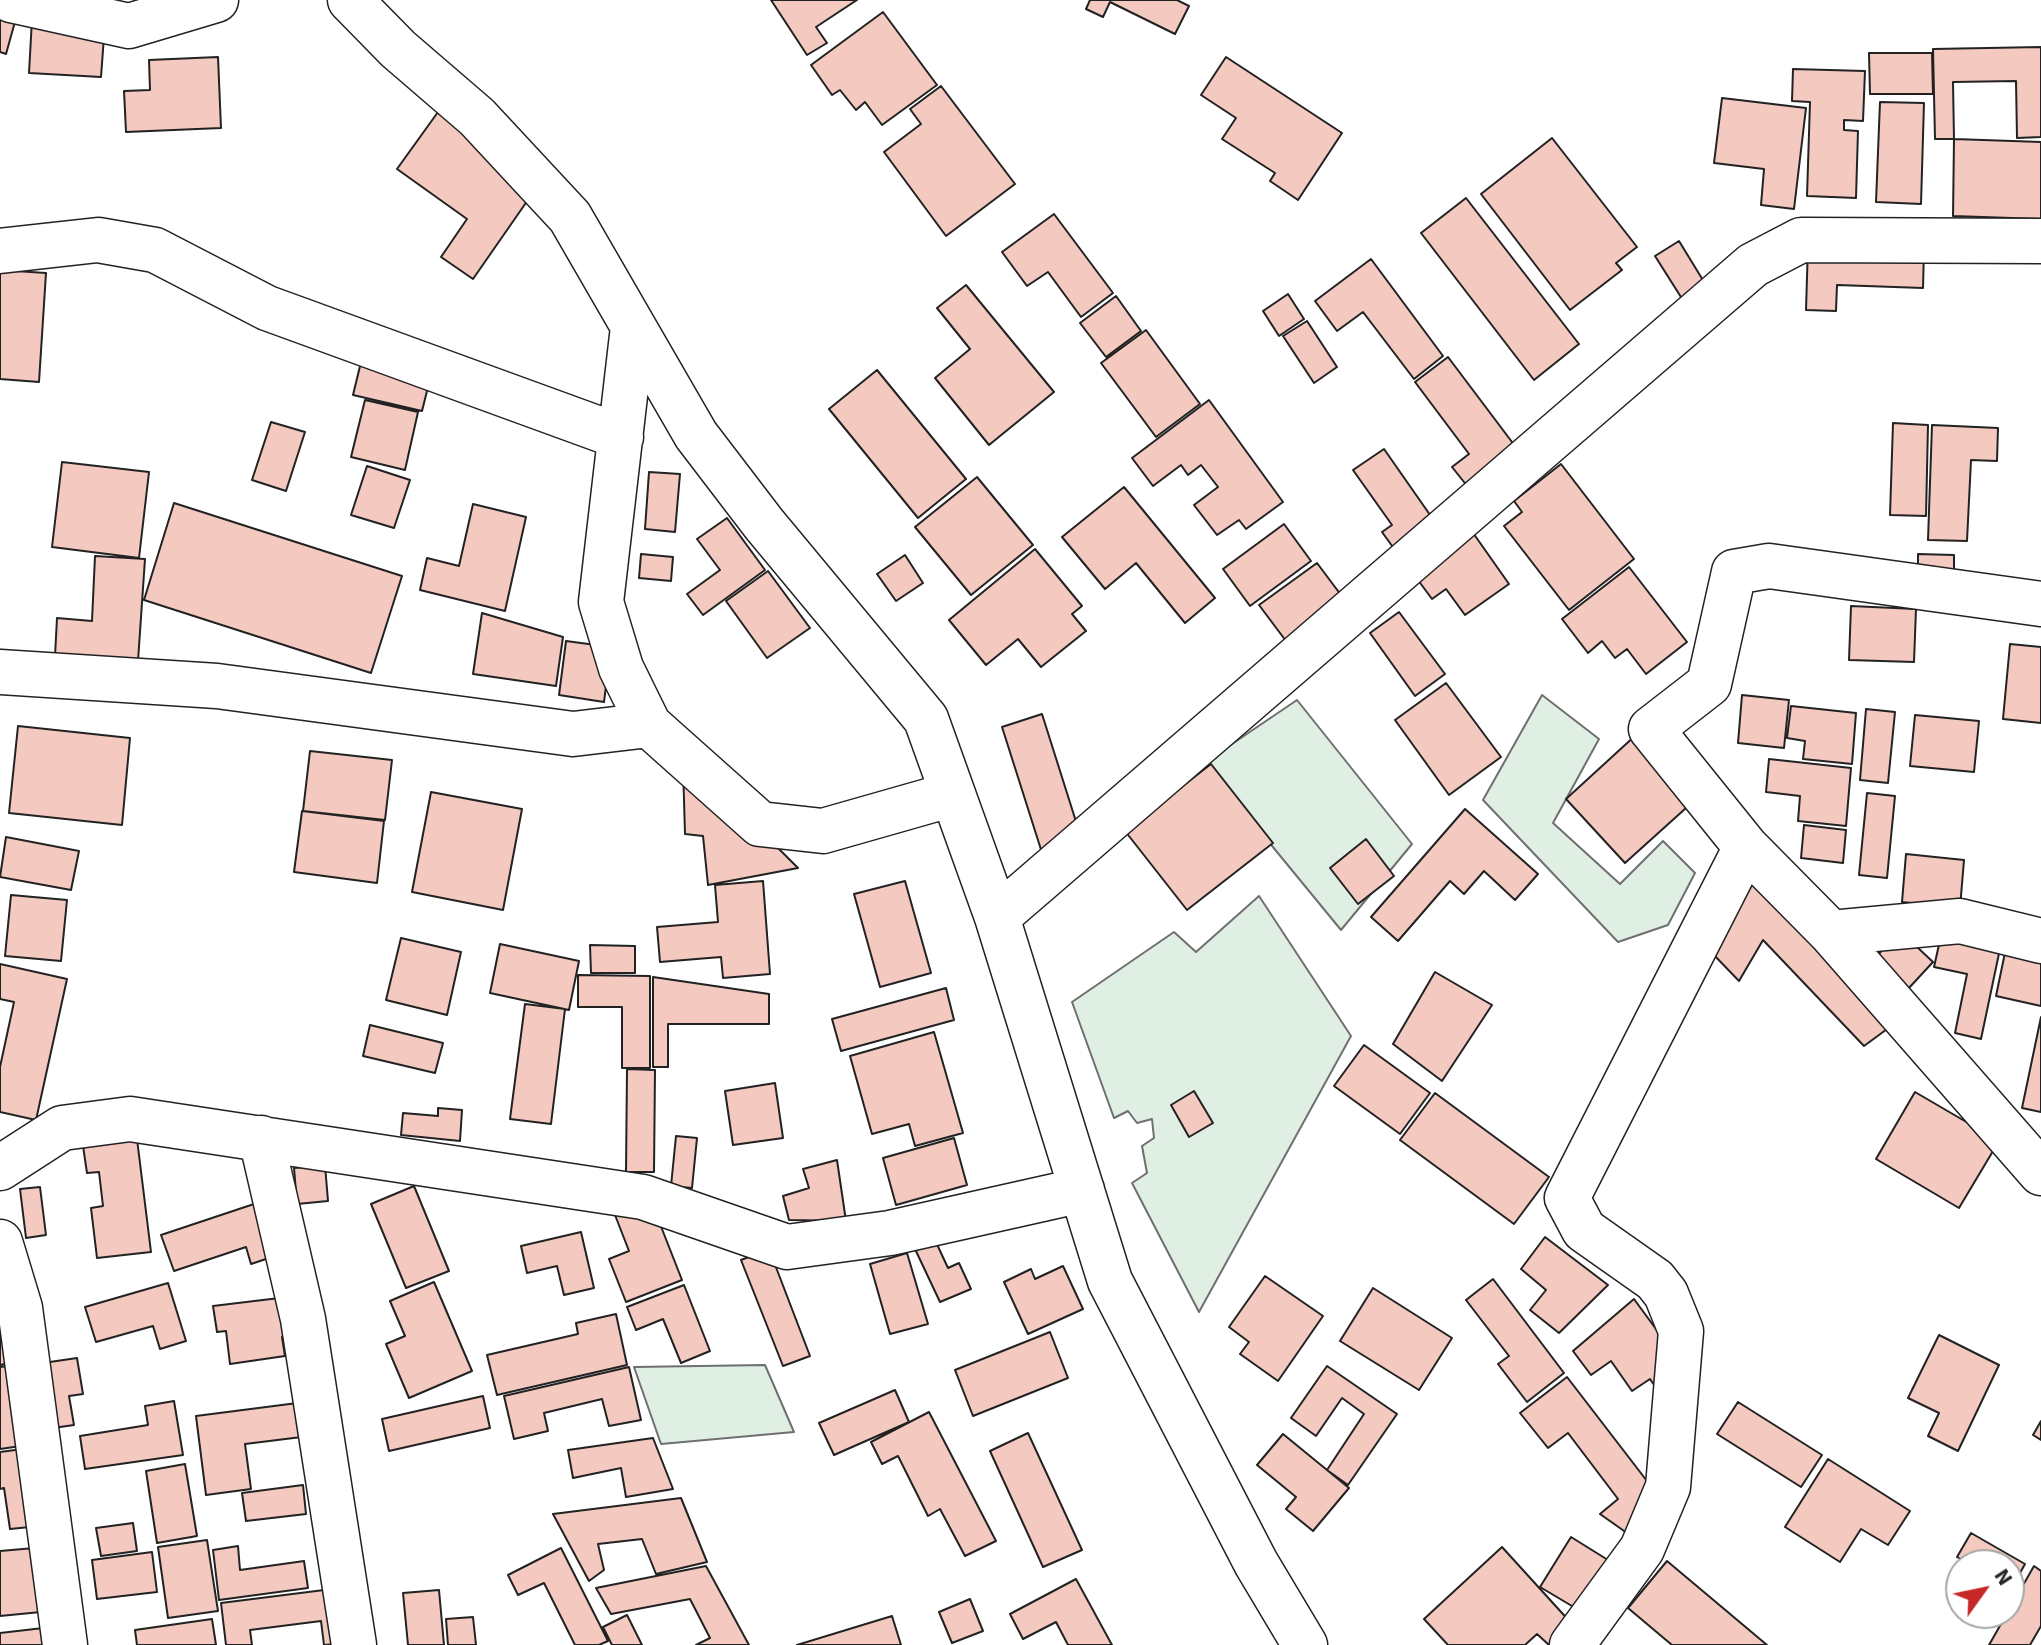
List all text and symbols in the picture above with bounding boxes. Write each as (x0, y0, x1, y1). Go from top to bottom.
north arrow (1945, 1549, 2025, 1629)
text: N (1986, 1562, 2021, 1592)

